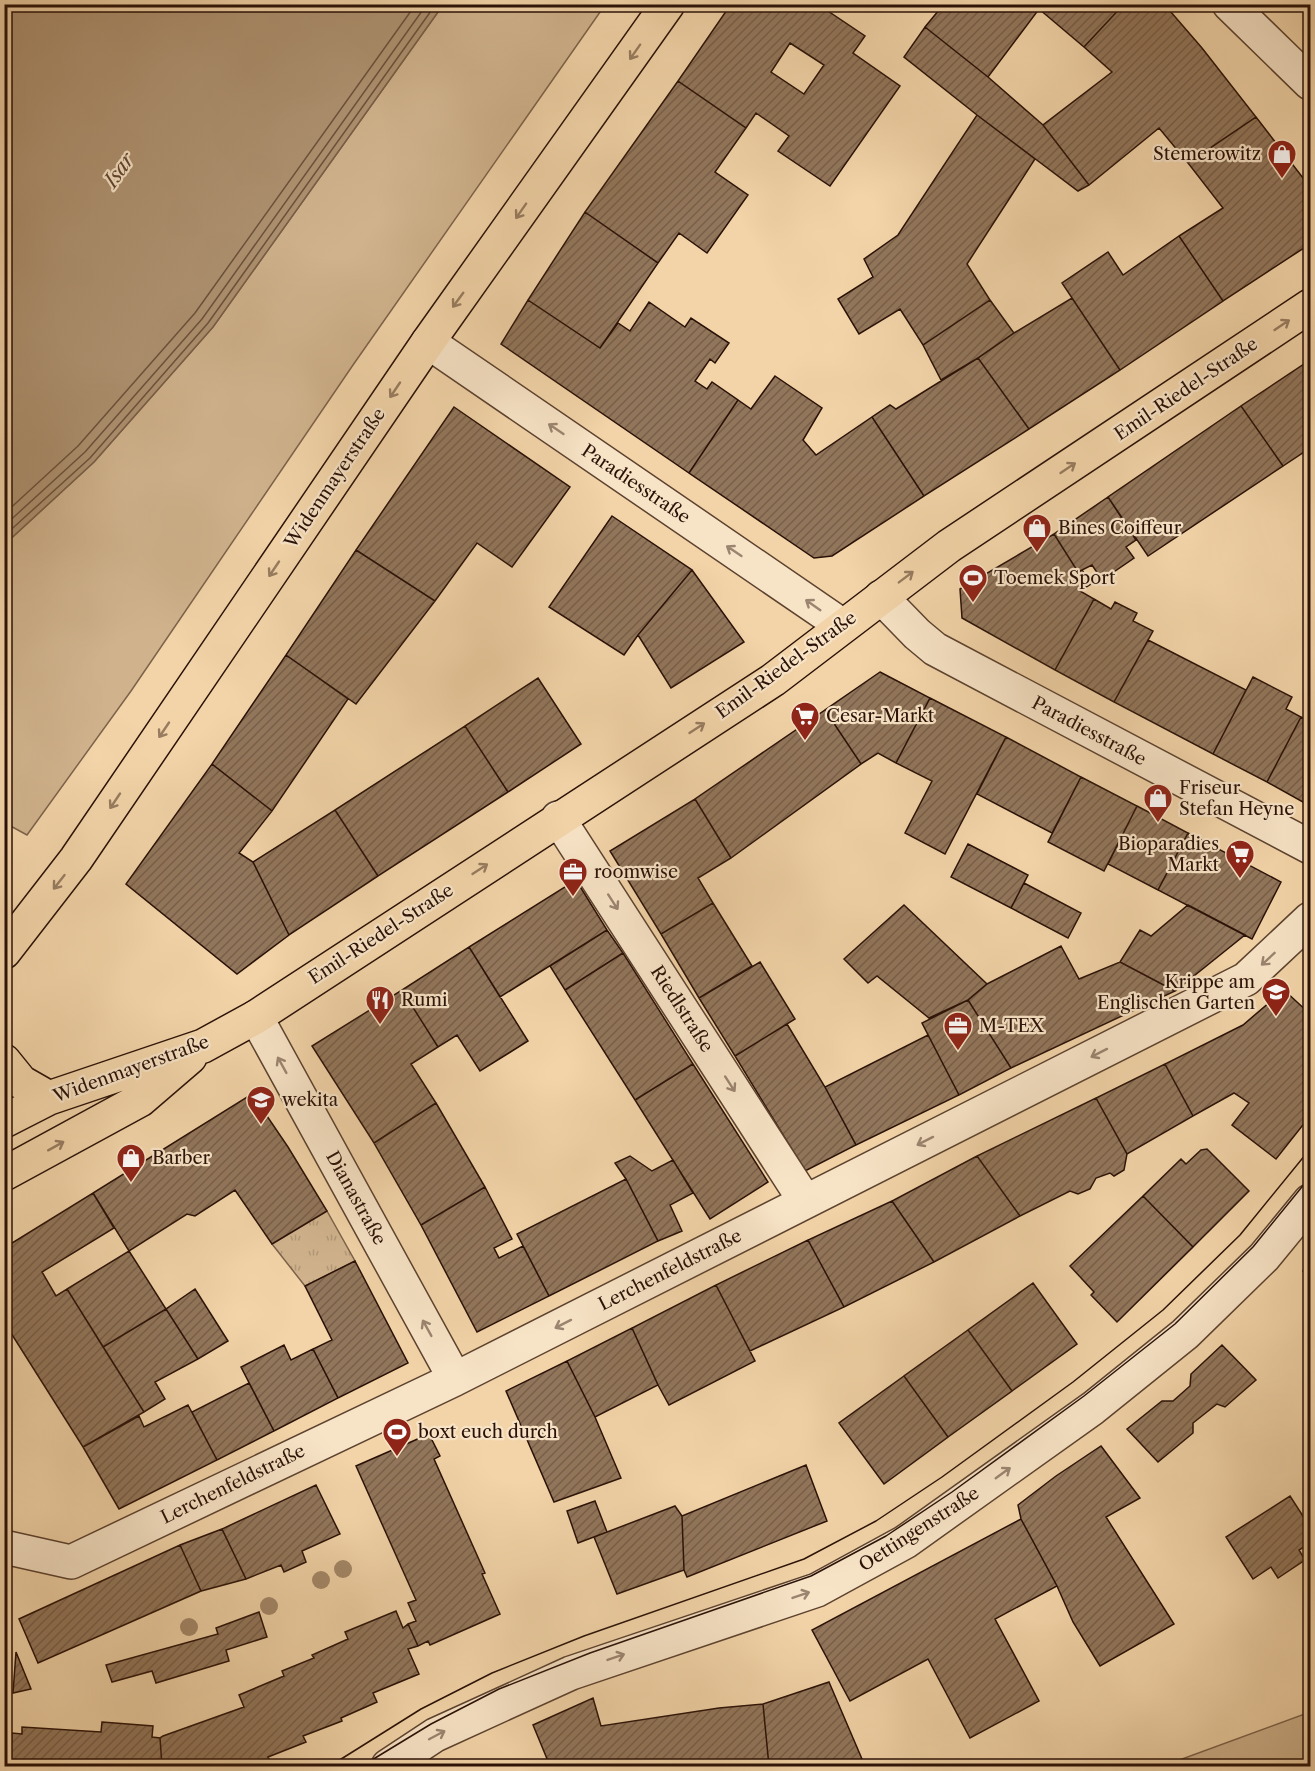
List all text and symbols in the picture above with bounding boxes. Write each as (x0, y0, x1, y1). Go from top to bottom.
one-way arrow (628, 44, 641, 60)
shop icon: Stemerowitz (1266, 138, 1298, 180)
place label: Stemerowitz (1153, 143, 1261, 165)
water label: Isar (98, 147, 140, 193)
one-way arrow (515, 202, 527, 219)
one-way arrow (452, 292, 464, 308)
one-way arrow (1273, 319, 1290, 331)
street label: Emil-Riedel-Straße (1110, 333, 1262, 445)
one-way arrow (389, 381, 401, 398)
street label: Widenmayerstraße (279, 404, 390, 553)
one-way arrow (548, 423, 565, 435)
street label: Paradiesstraße (578, 440, 694, 528)
one-way arrow (1059, 462, 1075, 474)
shop icon: Bines Coiffeur (1021, 512, 1053, 554)
place label: Bines Coiffeur (1058, 517, 1182, 539)
one-way arrow (727, 545, 743, 557)
one-way arrow (268, 560, 280, 576)
sports icon: Toemek Sport (957, 562, 989, 604)
place label: Toemek Sport (994, 567, 1116, 589)
one-way arrow (898, 571, 914, 584)
one-way arrow (805, 599, 822, 611)
street label: Emil-Riedel-Straße (712, 607, 860, 723)
street label: Paradiesstraße (1028, 692, 1150, 770)
supermarket icon: Cesar-Markt (789, 700, 821, 742)
place label: Cesar-Markt (826, 705, 935, 727)
one-way arrow (158, 721, 170, 738)
one-way arrow (688, 722, 705, 734)
place label: Friseur Stefan Heyne (1179, 777, 1294, 820)
shop icon: Friseur Stefan Heyne (1142, 782, 1174, 824)
one-way arrow (109, 793, 121, 809)
place label: Bioparadies Markt (1118, 833, 1220, 876)
supermarket icon: Bioparadies Markt (1224, 838, 1256, 880)
office icon: roomwise (557, 856, 589, 898)
place label: roomwise (594, 861, 678, 883)
one-way arrow (471, 863, 488, 875)
one-way arrow (52, 874, 65, 890)
street label: Emil-Riedel-Straße (305, 879, 457, 989)
one-way arrow (606, 894, 619, 911)
one-way arrow (1261, 952, 1276, 966)
street label: Riedlstraße (646, 962, 718, 1056)
place label: Krippe am Englischen Garten (1097, 971, 1255, 1014)
school or university icon: Krippe am Englischen Garten (1260, 976, 1292, 1018)
restaurant icon: Rumi (364, 984, 396, 1026)
place label: Rumi (401, 989, 448, 1011)
office icon: M-TEX (942, 1010, 974, 1052)
place label: M-TEX (979, 1015, 1045, 1037)
street label: Widenmayerstraße (49, 1031, 212, 1108)
one-way arrow (1090, 1048, 1108, 1060)
one-way arrow (276, 1057, 288, 1074)
one-way arrow (724, 1075, 736, 1092)
school or university icon: wekita (245, 1084, 277, 1126)
place label: wekita (281, 1089, 339, 1111)
one-way arrow (916, 1136, 934, 1147)
one-way arrow (47, 1140, 64, 1152)
shop icon: Barber (115, 1142, 147, 1184)
place label: Barber (152, 1147, 211, 1169)
street label: Dianastraße (321, 1147, 391, 1249)
street label: Lerchenfeldstraße (595, 1224, 745, 1316)
one-way arrow (421, 1319, 432, 1337)
one-way arrow (555, 1319, 573, 1330)
sports icon: boxt euch durch (381, 1416, 413, 1458)
place label: boxt euch durch (418, 1421, 558, 1443)
street label: Lerchenfeldstraße (157, 1440, 309, 1528)
one-way arrow (994, 1467, 1010, 1480)
street label: Oettingenstraße (855, 1482, 983, 1576)
one-way arrow (791, 1589, 810, 1600)
one-way arrow (606, 1651, 625, 1662)
one-way arrow (428, 1729, 445, 1741)

